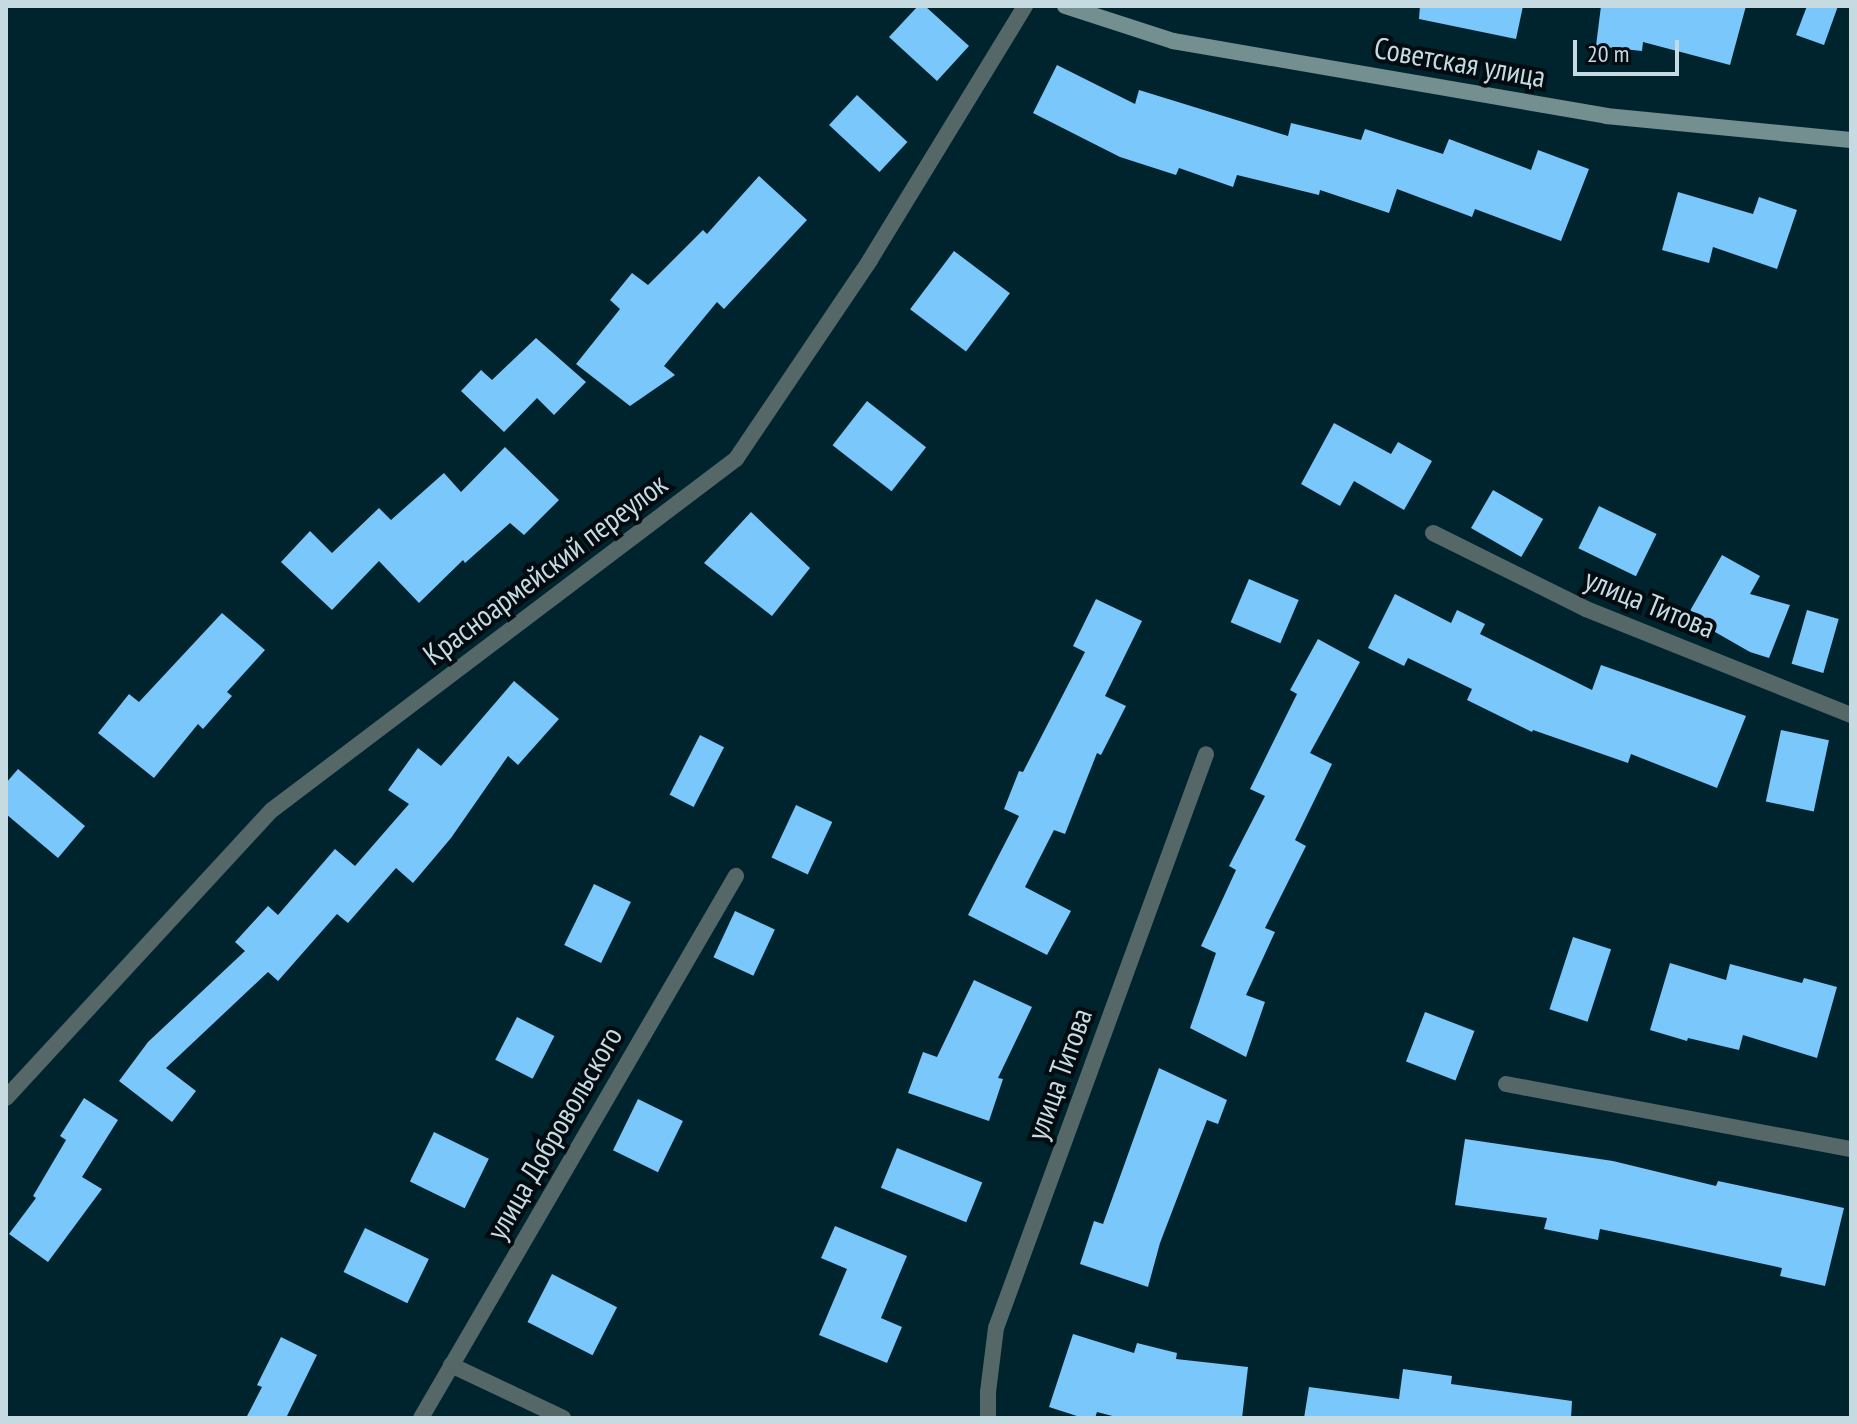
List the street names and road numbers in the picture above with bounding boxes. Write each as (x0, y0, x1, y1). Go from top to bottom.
street label: Советская улица (1372, 29, 1548, 95)
street label: Красноармейский переулок (416, 466, 674, 672)
street label: улица Титова (1579, 560, 1721, 646)
street label: улица Титова (1018, 1003, 1100, 1145)
street label: улица Добровольского (478, 1020, 630, 1246)

